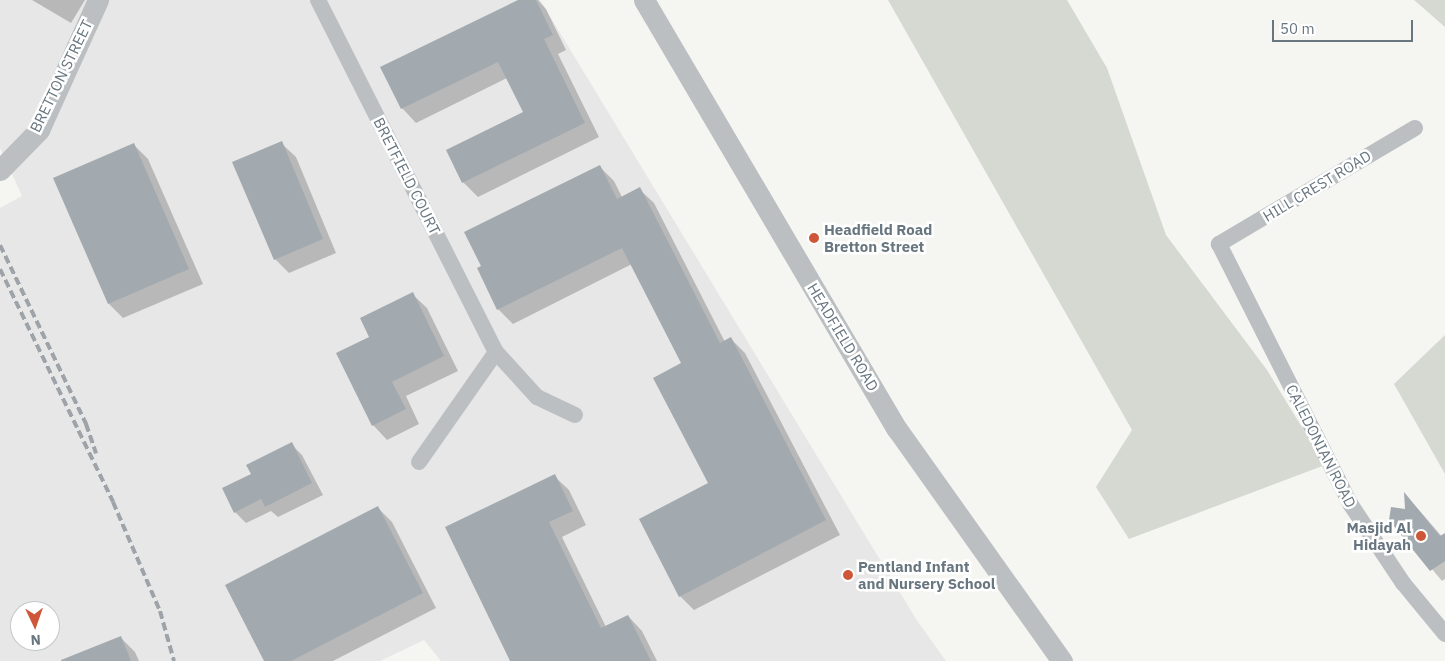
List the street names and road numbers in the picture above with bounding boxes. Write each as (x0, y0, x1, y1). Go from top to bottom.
street label: BRETTON STREET (26, 17, 96, 135)
street label: BRETFIELD COURT (370, 115, 444, 237)
street label: HILL CREST ROAD (1260, 147, 1374, 225)
street label: HEADFIELD ROAD (804, 280, 882, 394)
street label: CALEDONIAN ROAD (1282, 381, 1360, 511)

